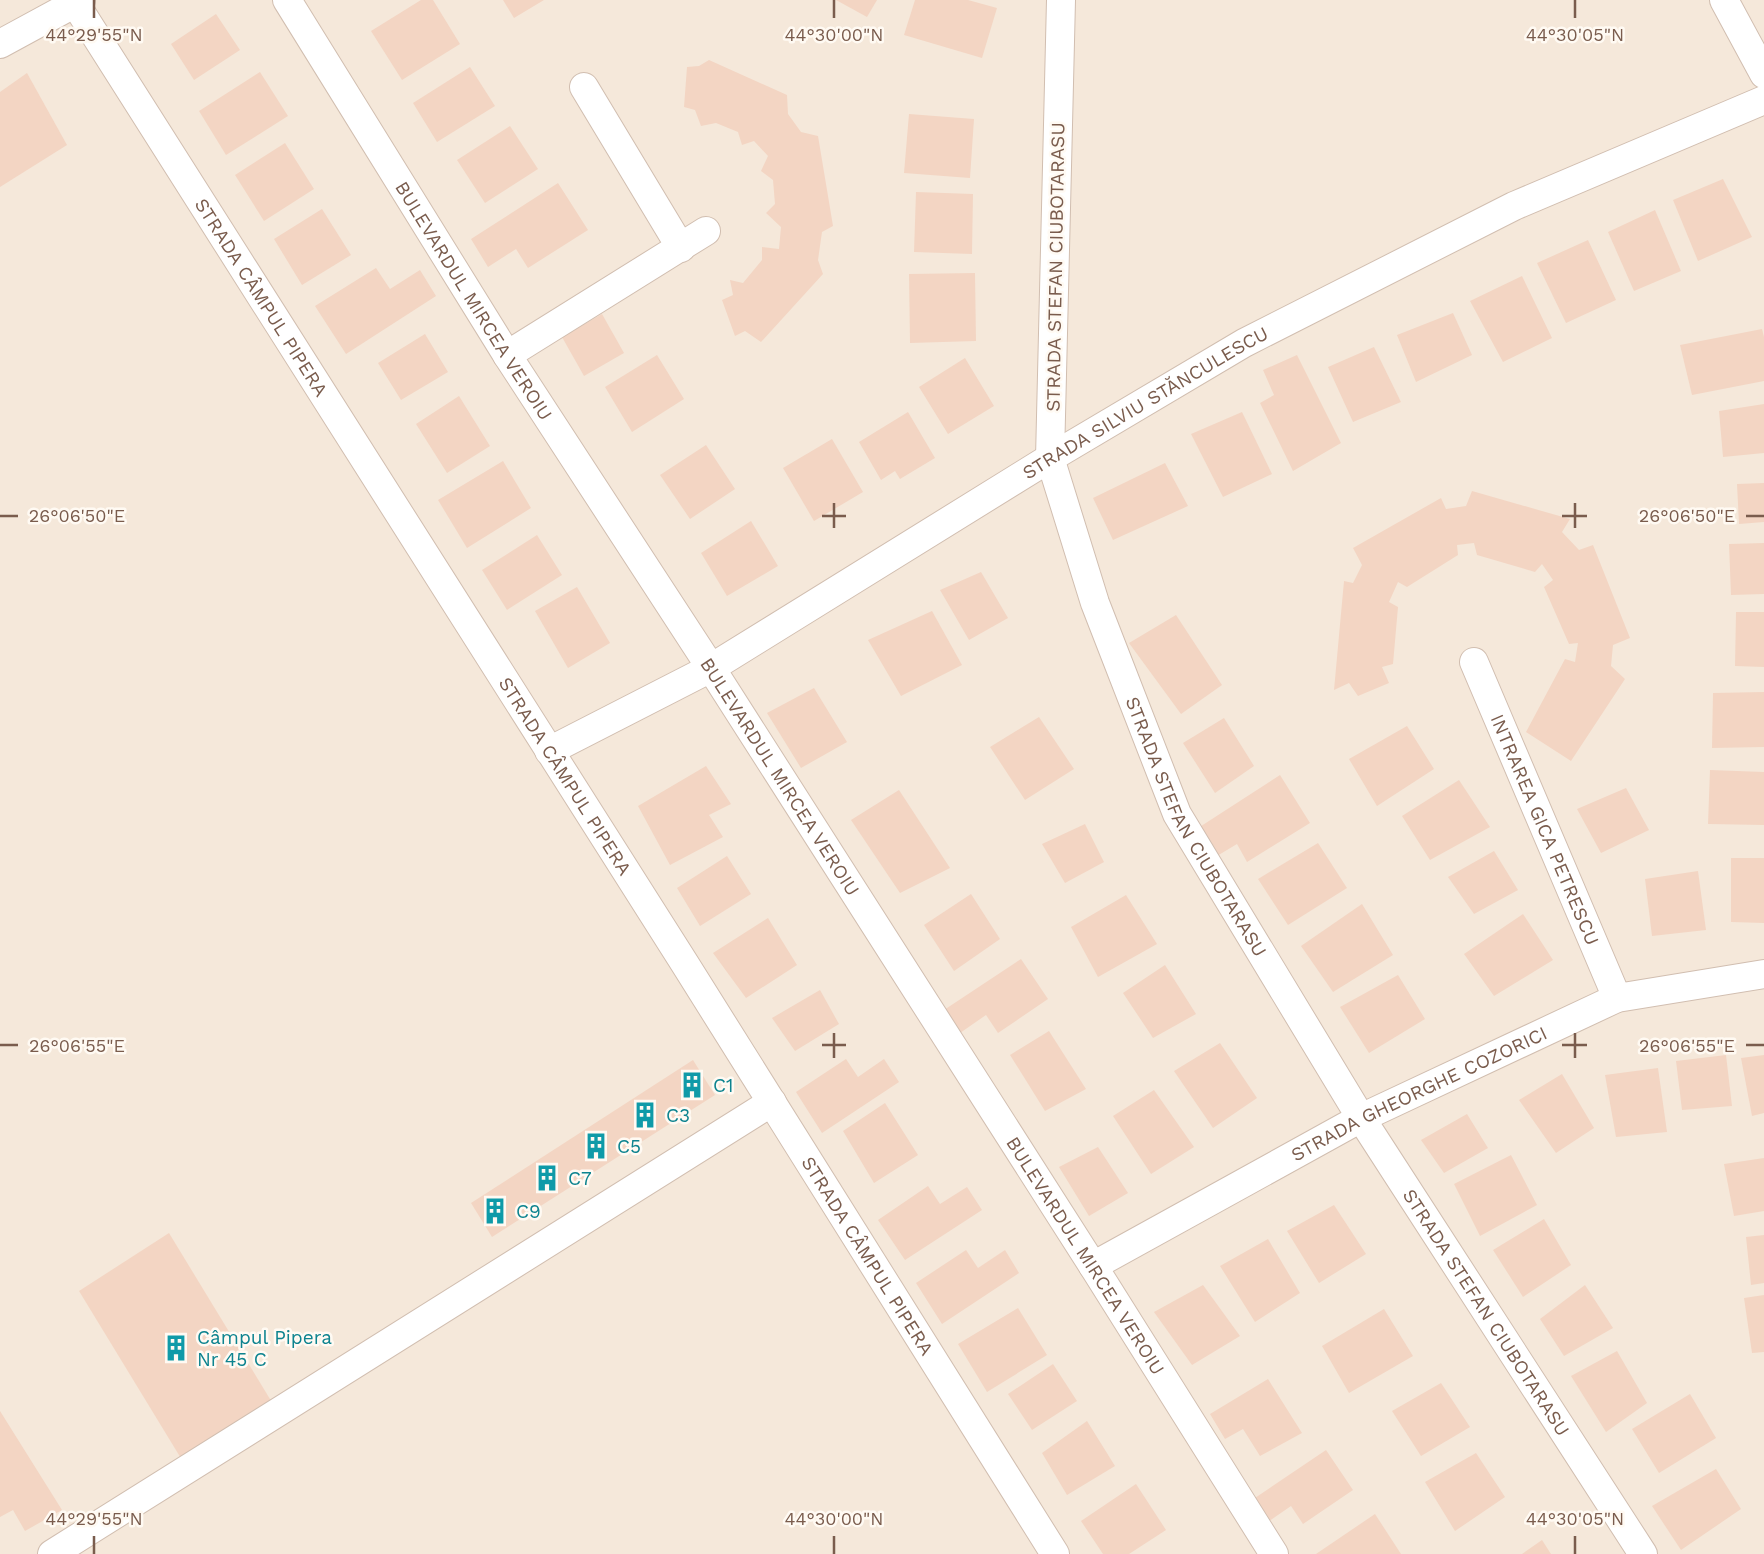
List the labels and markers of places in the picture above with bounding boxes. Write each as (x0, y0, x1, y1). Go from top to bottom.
building icon: C1 (677, 1070, 707, 1100)
place label: C1 (713, 1074, 733, 1097)
building icon: C3 (630, 1100, 660, 1130)
place label: C3 (666, 1104, 690, 1127)
building icon: C5 (581, 1131, 611, 1161)
place label: C5 (617, 1135, 641, 1158)
building icon: C7 (532, 1163, 562, 1193)
place label: C7 (568, 1167, 592, 1190)
building icon: C9 (480, 1196, 510, 1226)
place label: C9 (516, 1200, 541, 1223)
place label: Câmpul Pipera Nr 45 C (197, 1326, 332, 1371)
building icon: Câmpul Pipera Nr 45 C (161, 1333, 191, 1363)

